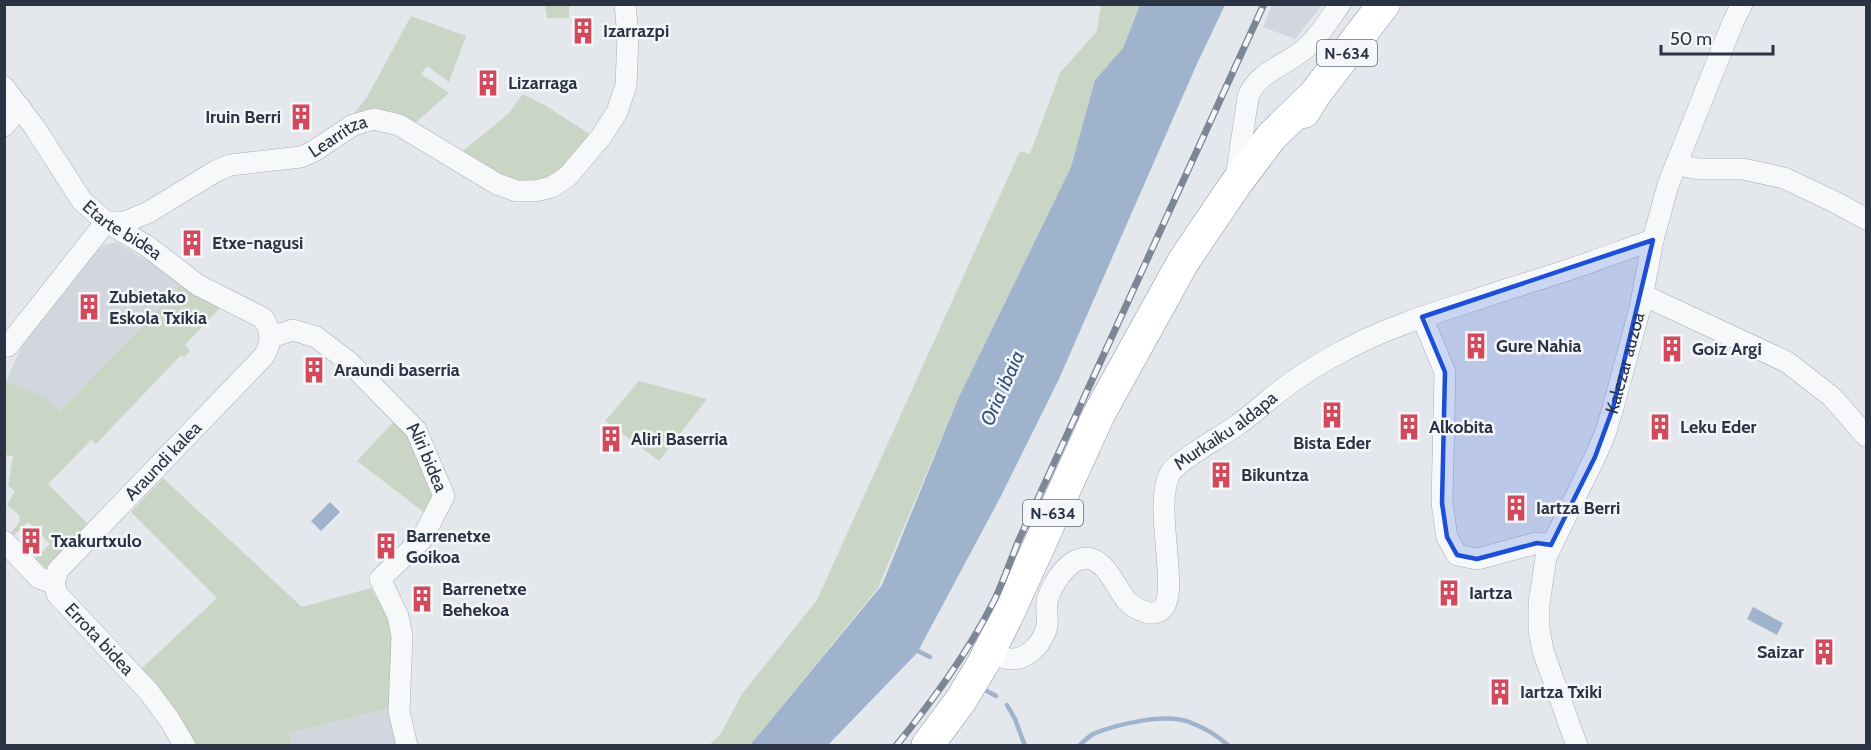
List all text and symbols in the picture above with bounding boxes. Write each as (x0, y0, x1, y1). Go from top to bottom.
building icon: Izarrazpi (568, 16, 598, 46)
scale bar (1661, 18, 1774, 56)
place label: Izarrazpi (603, 20, 669, 42)
text: 50 m (1670, 28, 1712, 50)
road number: N-634 (1317, 40, 1377, 66)
building icon: Lizarraga (473, 68, 503, 98)
place label: Lizarraga (508, 72, 578, 94)
building icon: Iruin Berri (286, 102, 316, 132)
place label: Iruin Berri (205, 106, 281, 128)
street label: Learritza (304, 110, 370, 162)
street label: Etarte bidea (78, 195, 167, 265)
building icon: Etxe-nagusi (177, 228, 207, 258)
place label: Etxe-nagusi (212, 232, 303, 254)
place label: Zubietako Eskola Txikia (109, 286, 207, 329)
building icon: Zubietako Eskola Txikia (74, 292, 104, 322)
street label: Kalezar auzoa (1601, 310, 1649, 416)
building icon: Gure Nahia (1461, 331, 1491, 361)
building icon: Goiz Argi (1657, 334, 1687, 364)
place label: Gure Nahia (1496, 335, 1582, 357)
place label: Goiz Argi (1692, 338, 1762, 360)
water label: Oria ibaia (975, 347, 1029, 429)
building icon: Araundi baserria (299, 355, 329, 385)
place label: Araundi baserria (334, 359, 460, 381)
street label: Murkaiku aldapa (1169, 386, 1282, 475)
building icon: Bista Eder (1317, 400, 1347, 430)
building icon: Alkobita (1394, 412, 1424, 442)
building icon: Leku Eder (1645, 412, 1675, 442)
street label: Aliri bidea (402, 416, 452, 496)
place label: Alkobita (1429, 416, 1493, 438)
place label: Leku Eder (1680, 416, 1756, 438)
street label: Araundi kalea (120, 417, 206, 505)
building icon: Aliri Baserria (596, 424, 626, 454)
place label: Aliri Baserria (631, 428, 728, 450)
place label: Bista Eder (1293, 432, 1371, 454)
building icon: Bikuntza (1206, 460, 1236, 490)
place label: Bikuntza (1241, 464, 1309, 486)
building icon: Iartza Berri (1501, 493, 1531, 523)
place label: Iartza Berri (1536, 497, 1620, 519)
road number: N-634 (1023, 500, 1083, 526)
place label: Barrenetxe Goikoa (406, 525, 490, 568)
building icon: Txakurtxulo (16, 526, 46, 556)
place label: Txakurtxulo (51, 530, 142, 552)
building icon: Barrenetxe Goikoa (371, 531, 401, 561)
place label: Barrenetxe Behekoa (442, 578, 526, 621)
building icon: Iartza (1434, 578, 1464, 608)
place label: Iartza (1469, 582, 1512, 604)
building icon: Barrenetxe Behekoa (407, 584, 437, 614)
street label: Errota bidea (60, 598, 139, 680)
building icon: Saizar (1809, 637, 1839, 667)
place label: Saizar (1757, 641, 1804, 663)
building icon: Iartza Txiki (1485, 677, 1515, 707)
place label: Iartza Txiki (1520, 681, 1602, 703)

